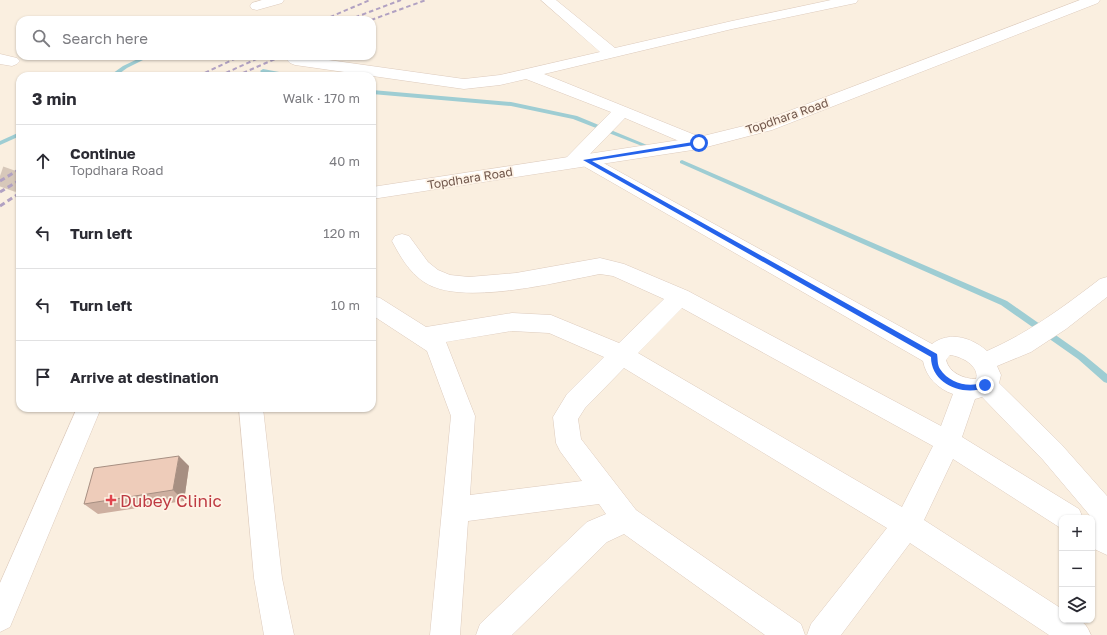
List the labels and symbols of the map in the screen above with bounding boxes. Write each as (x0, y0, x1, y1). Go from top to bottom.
street label: Topdhara Road (744, 95, 830, 137)
route start (690, 134, 708, 152)
street label: Topdhara Road (426, 164, 514, 192)
route end (976, 376, 994, 394)
place label: Dubey Clinic (120, 490, 222, 511)
marker: Dubey Clinic (105, 494, 117, 506)

